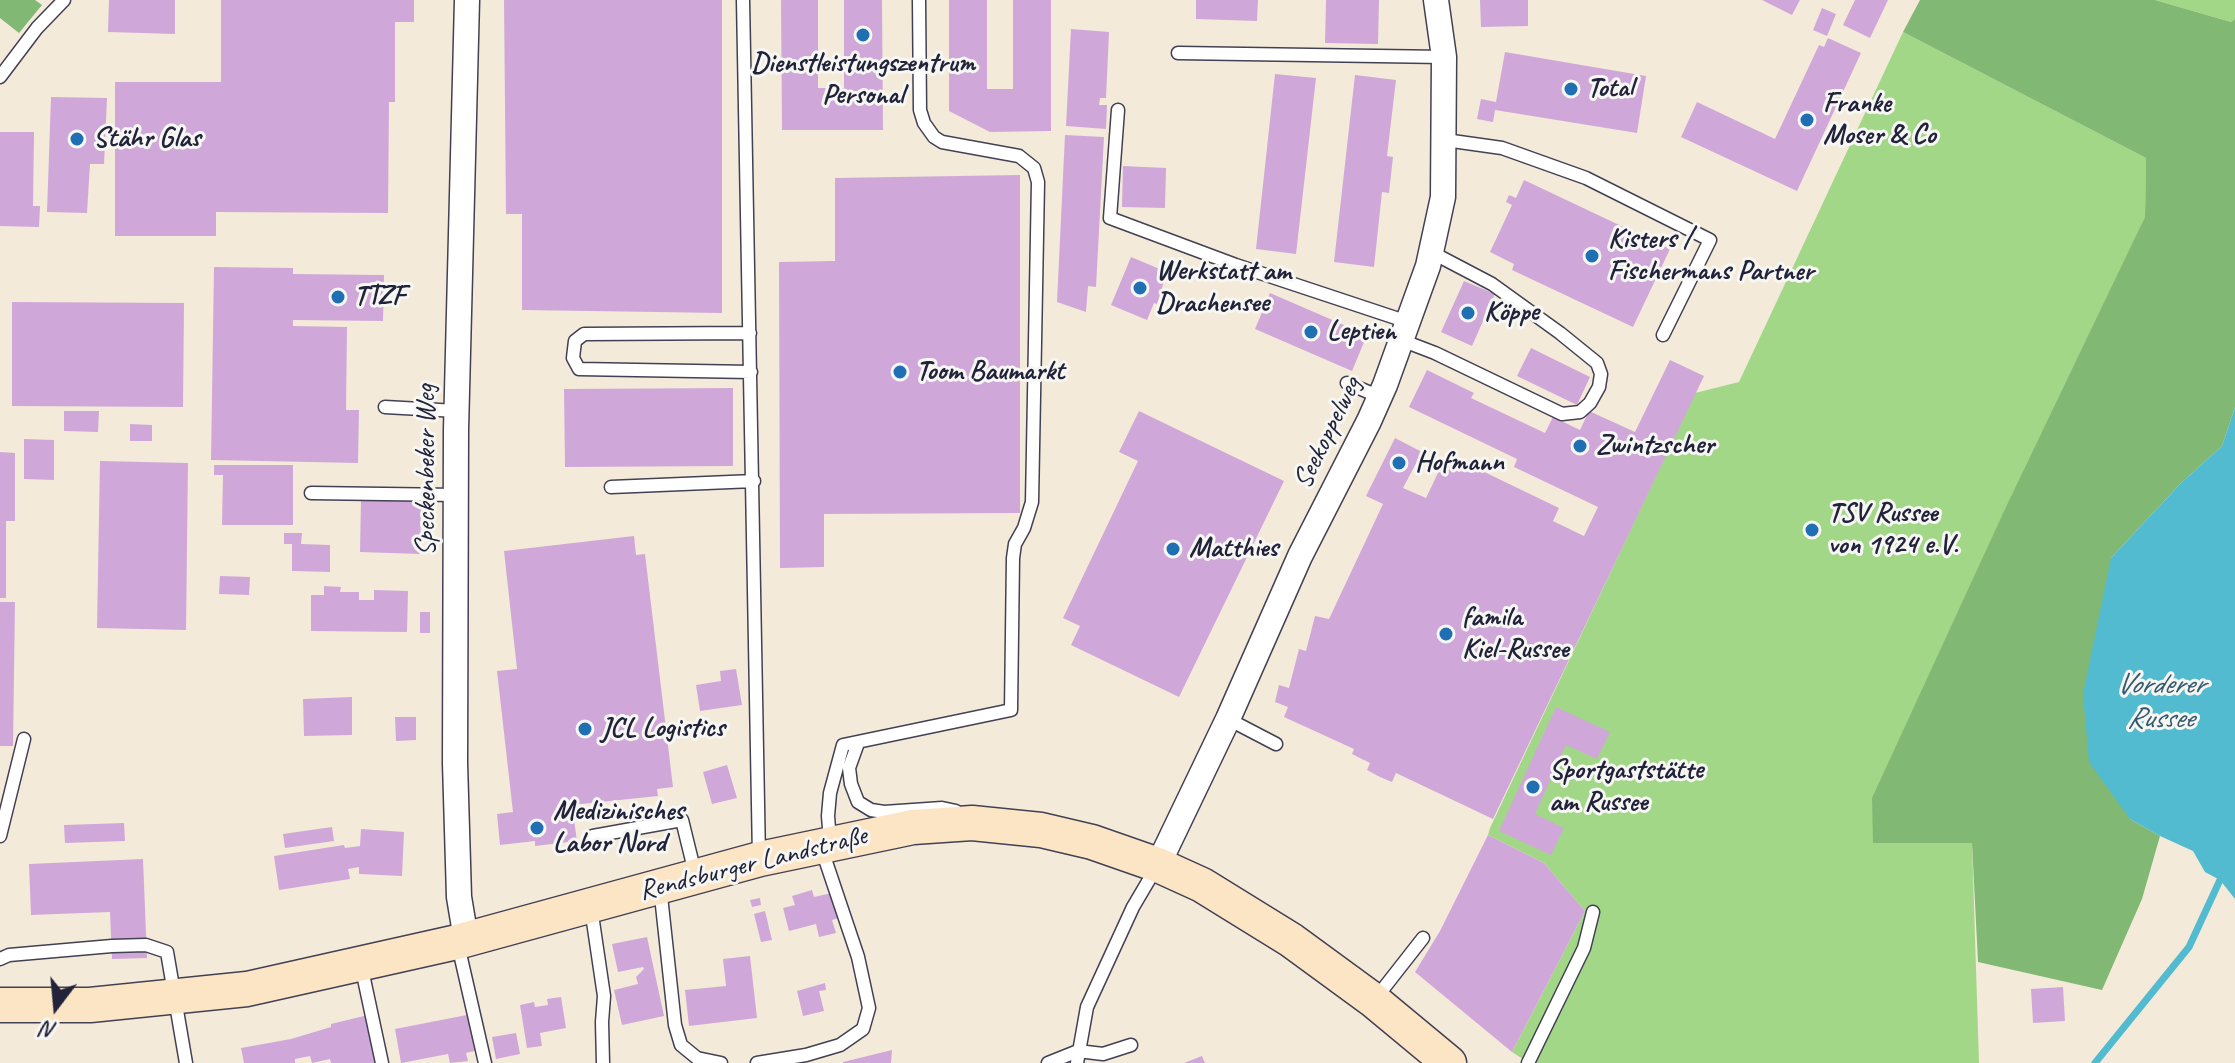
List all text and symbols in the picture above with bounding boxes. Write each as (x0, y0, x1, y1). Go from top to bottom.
marker: Dienstleistungszentrum Personal (854, 26, 872, 44)
place label: Dienstleistungszentrum Personal (751, 47, 975, 113)
place label: Total (1587, 72, 1633, 106)
marker: Total (1562, 80, 1580, 98)
place label: Franke Moser & Co (1823, 87, 1936, 153)
marker: Franke Moser & Co (1798, 111, 1816, 129)
place label: Stähr Glas (93, 122, 200, 156)
marker: Stähr Glas (68, 130, 86, 148)
place label: Kisters / Fischermans Partner (1608, 223, 1813, 289)
marker: Kisters / Fischermans Partner (1583, 247, 1601, 265)
place label: Werkstatt am Drachensee (1156, 255, 1291, 321)
marker: Werkstatt am Drachensee (1131, 279, 1149, 297)
place label: TTZF (354, 280, 405, 314)
marker: TTZF (329, 288, 347, 306)
place label: Köppe (1484, 296, 1539, 330)
marker: Köppe (1459, 304, 1477, 322)
place label: Leptien (1327, 315, 1396, 349)
marker: Leptien (1302, 323, 1320, 341)
place label: Toom Baumarkt (916, 355, 1064, 389)
marker: Toom Baumarkt (891, 363, 909, 381)
street label: Seekoppelweg (1287, 372, 1369, 494)
street label: Speckenbeker Weg (410, 384, 444, 556)
place label: Zwintzscher (1596, 429, 1714, 463)
marker: Zwintzscher (1571, 437, 1589, 455)
place label: Hofmann (1415, 446, 1504, 480)
marker: Hofmann (1390, 454, 1408, 472)
place label: TSV Russee von 1924 e.V. (1828, 497, 1958, 563)
marker: TSV Russee von 1924 e.V. (1803, 521, 1821, 539)
place label: Matthies (1189, 532, 1278, 566)
marker: Matthies (1164, 540, 1182, 558)
place label: famila Kiel-Russee (1462, 601, 1569, 667)
marker: famila Kiel-Russee (1437, 625, 1455, 643)
water label: Vorderer Russee (2116, 667, 2204, 738)
place label: JCL Logistics (601, 712, 725, 746)
marker: JCL Logistics (576, 720, 594, 738)
place label: Sportgaststätte am Russee (1549, 754, 1703, 820)
marker: Sportgaststätte am Russee (1524, 778, 1542, 796)
place label: Medizinisches Labor Nord (553, 795, 684, 861)
marker: Medizinisches Labor Nord (528, 819, 546, 837)
street label: Rendsburger Landstraße (636, 819, 870, 909)
north arrow (16, 967, 96, 1047)
text: N (39, 1015, 60, 1045)

